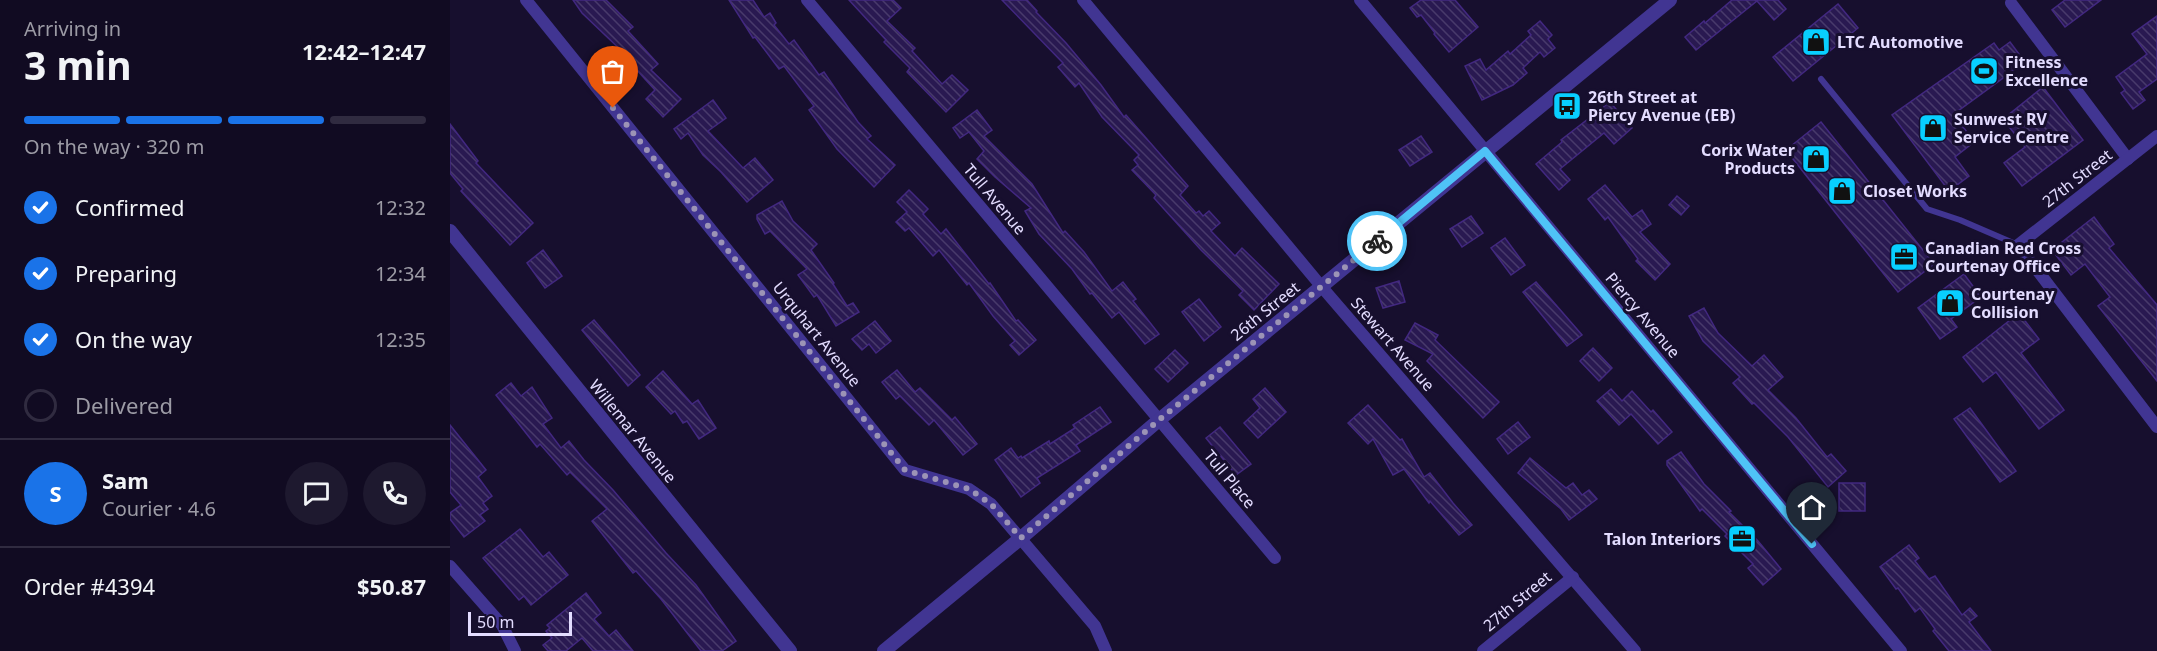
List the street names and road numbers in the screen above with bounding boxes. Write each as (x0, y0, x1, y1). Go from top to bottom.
street label: 27th Street (2038, 144, 2117, 212)
street label: Tull Avenue (959, 159, 1031, 239)
street label: Piercy Avenue (1601, 268, 1685, 362)
street label: 26th Street (1226, 276, 1304, 346)
street label: Urquhart Avenue (768, 277, 866, 391)
street label: Stewart Avenue (1346, 292, 1440, 396)
street label: Willemar Avenue (584, 375, 682, 487)
street label: Tull Place (1199, 445, 1261, 513)
street label: 27th Street (1478, 566, 1556, 636)

